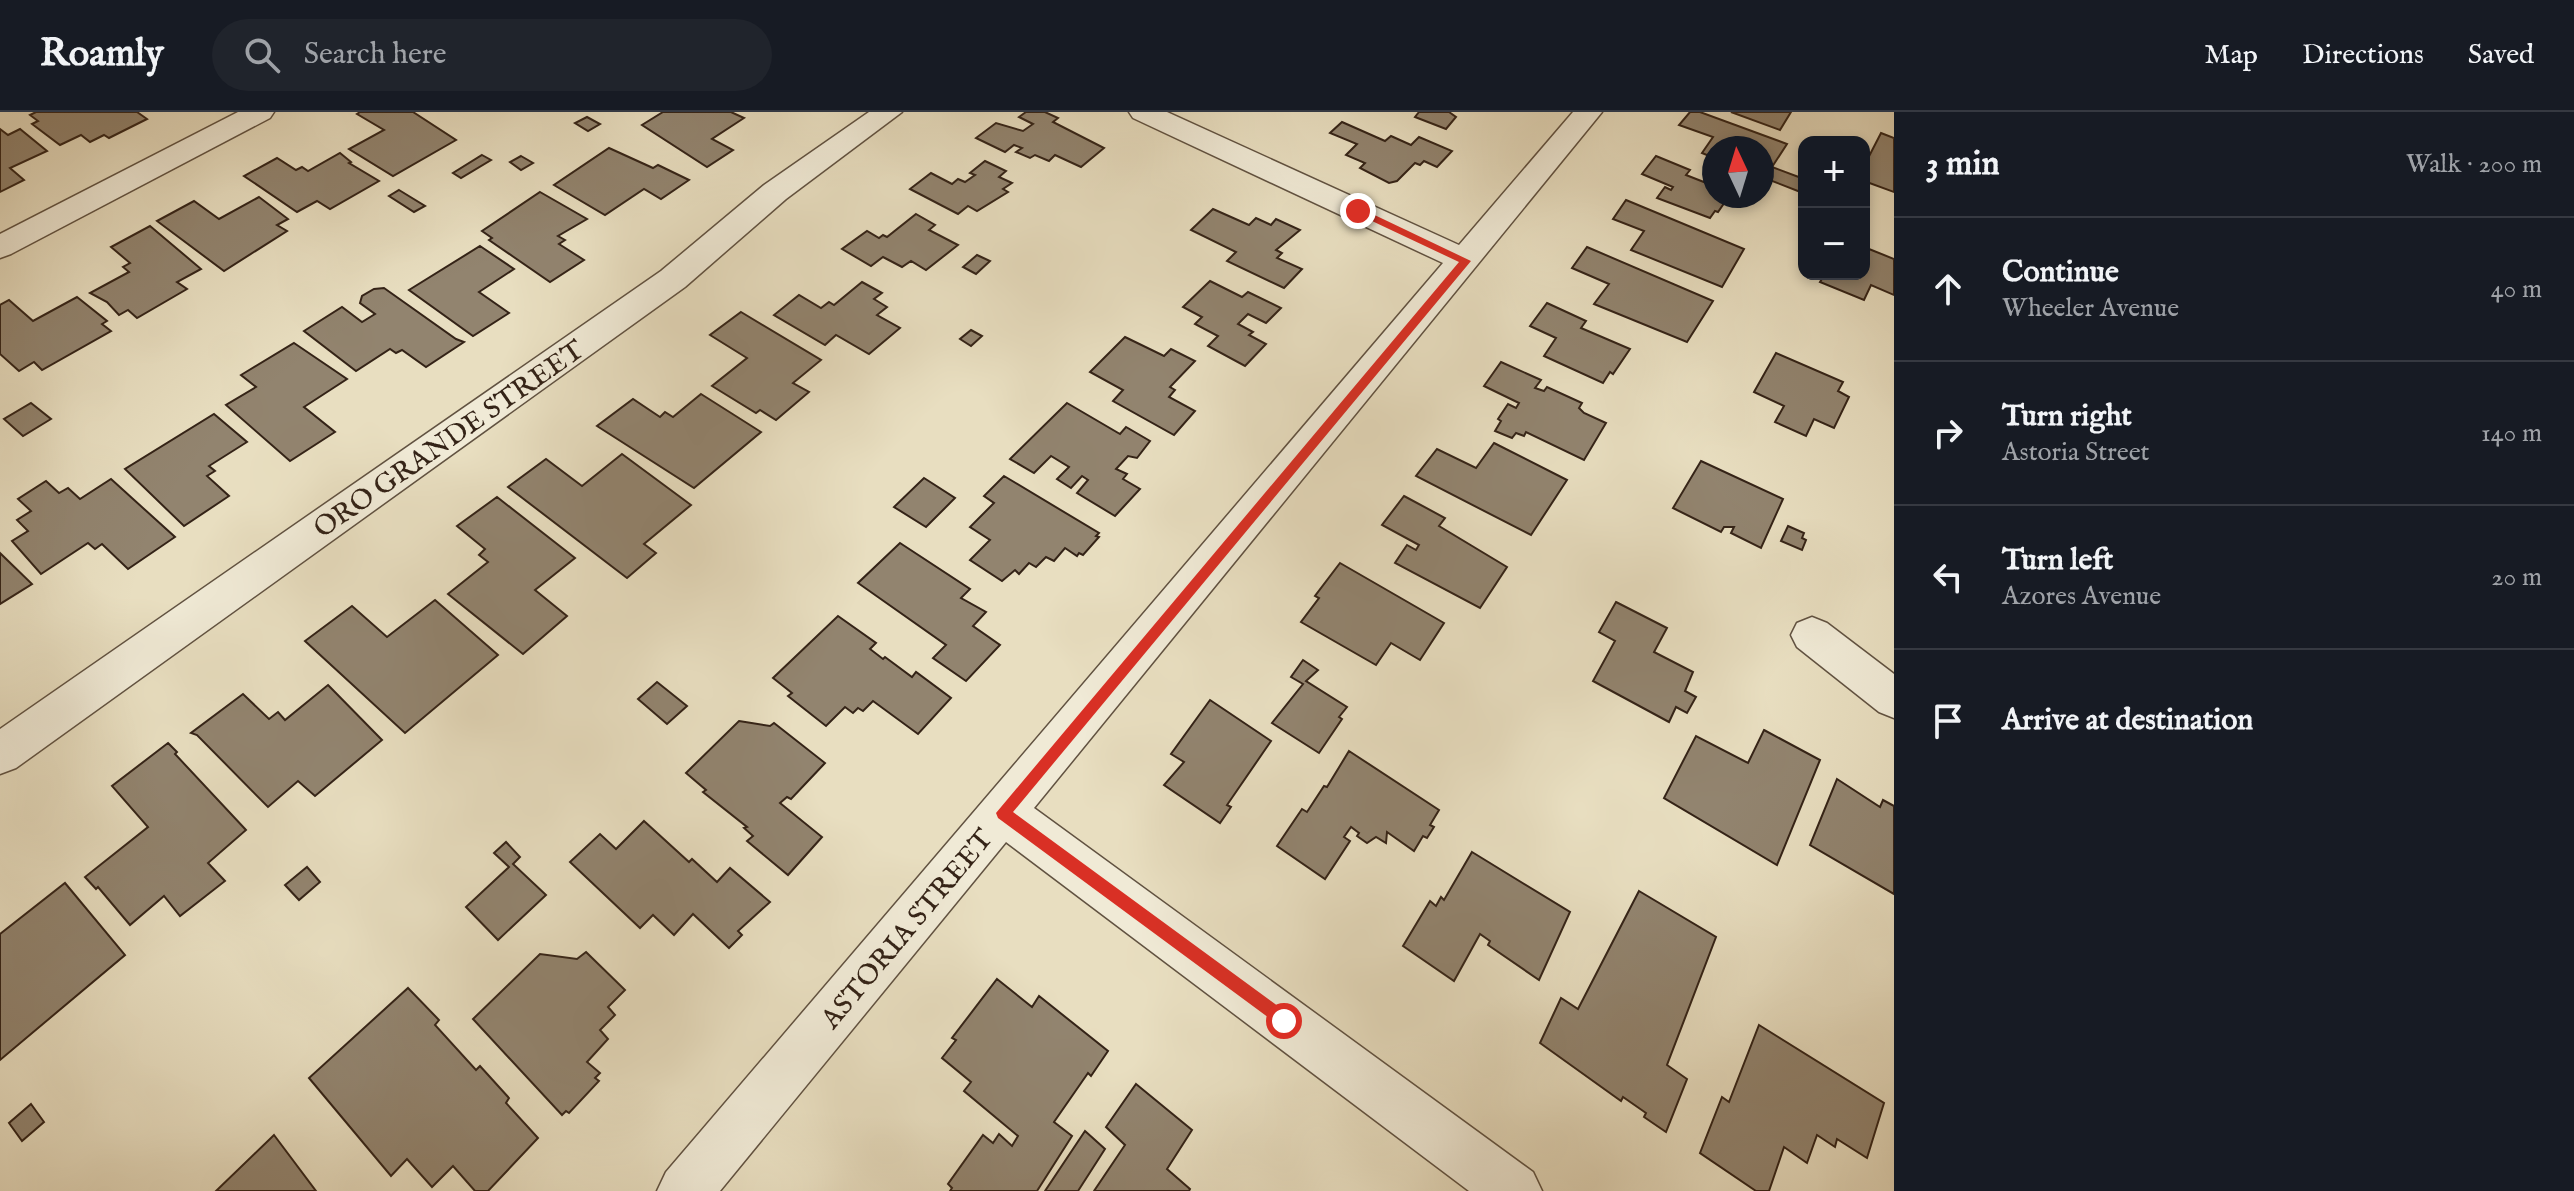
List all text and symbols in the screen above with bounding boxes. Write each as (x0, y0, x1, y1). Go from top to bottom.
search box (212, 19, 772, 91)
text: Roamly (40, 31, 164, 79)
icon: search (240, 33, 284, 77)
text: Search here (304, 36, 447, 74)
text: Map (2204, 38, 2258, 73)
text: Directions (2302, 38, 2424, 73)
text: Saved (2468, 38, 2534, 73)
north arrow (1702, 136, 1774, 208)
map controls (1798, 136, 1870, 280)
button: + (1798, 136, 1870, 208)
text: 3 min (1926, 143, 2000, 186)
text: Walk · 200 m (2406, 148, 2542, 181)
route end (1340, 193, 1376, 229)
button: − (1798, 208, 1870, 280)
text: Continue (2002, 254, 2119, 292)
icon: ahead (1926, 267, 1970, 311)
text: 40 m (2491, 273, 2542, 306)
text: Wheeler Avenue (2002, 292, 2179, 325)
street label: ORO GRANDE STREET (307, 333, 592, 547)
text: Turn right (2002, 398, 2132, 436)
icon: right (1926, 411, 1970, 455)
text: 140 m (2481, 417, 2542, 450)
text: Astoria Street (2002, 436, 2150, 469)
text: Turn left (2002, 542, 2113, 580)
icon: left (1926, 555, 1970, 599)
text: 20 m (2491, 561, 2542, 594)
text: Azores Avenue (2002, 580, 2161, 613)
icon: arrive (1926, 699, 1970, 743)
text: Arrive at destination (2002, 702, 2253, 740)
street label: ASTORIA STREET (814, 822, 1002, 1037)
route start (1266, 1003, 1302, 1039)

